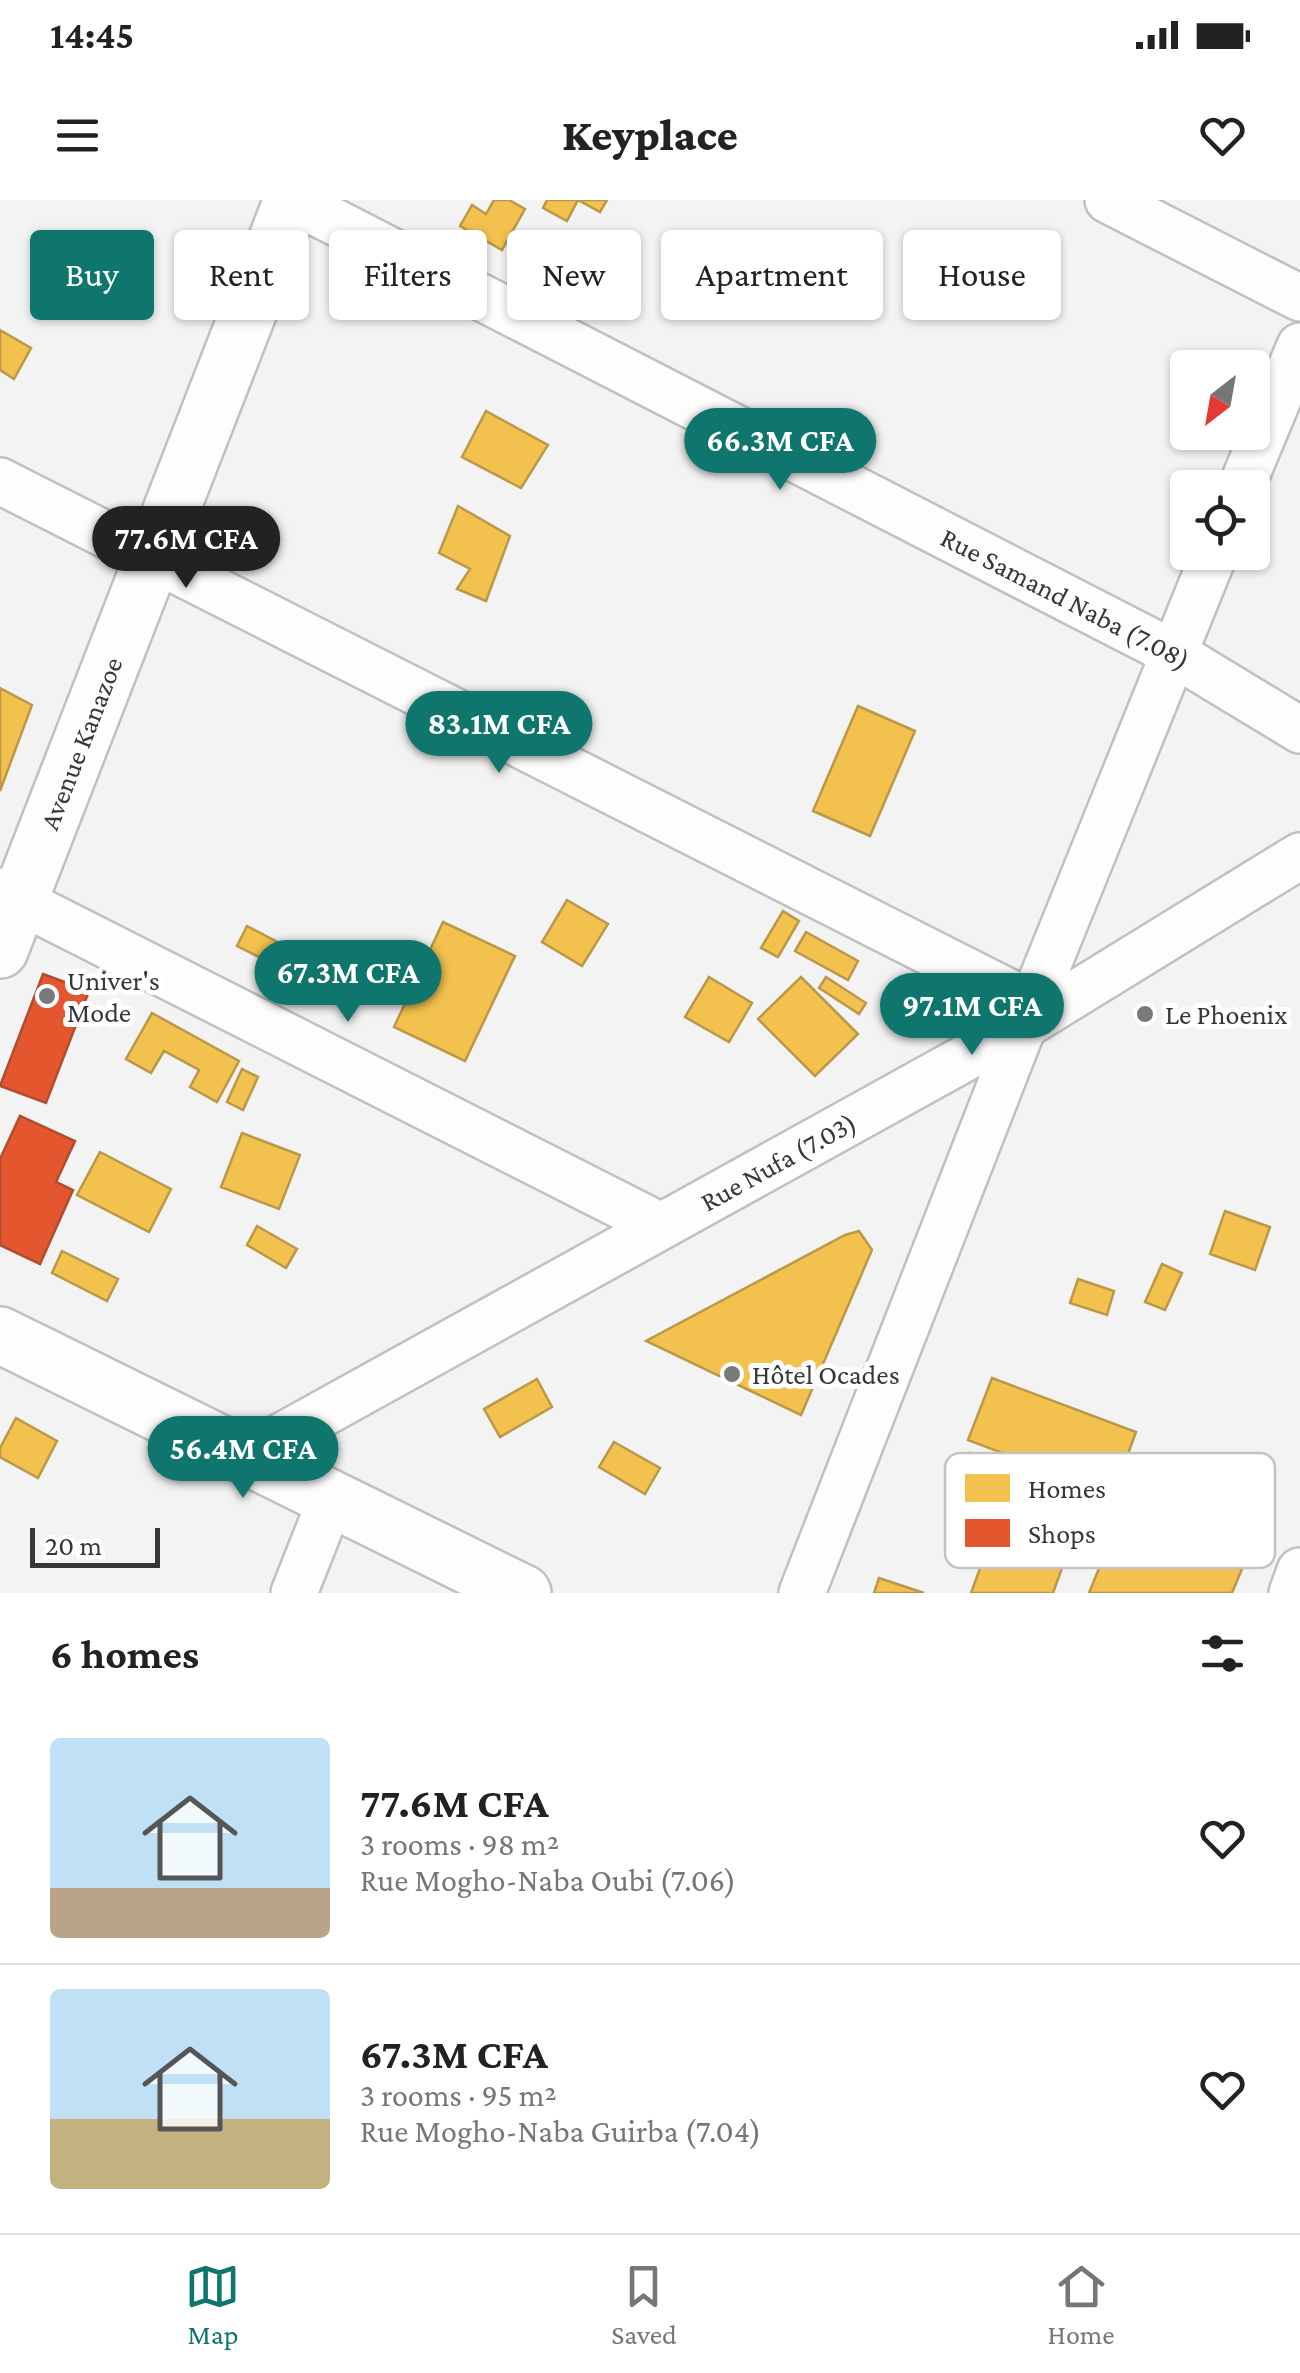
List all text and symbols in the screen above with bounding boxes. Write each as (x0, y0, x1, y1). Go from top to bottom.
text: 14:45 (50, 14, 134, 56)
icon: menu (50, 108, 105, 163)
icon: heart (1195, 108, 1250, 163)
text: Keyplace (562, 110, 738, 160)
chip: Buy (30, 230, 154, 320)
chip: Rent (174, 230, 309, 320)
chip: Filters (329, 230, 487, 320)
chip: New (507, 230, 641, 320)
chip: Apartment (661, 230, 883, 320)
chip: House (903, 230, 1061, 320)
north arrow (1170, 350, 1270, 450)
map controls (1170, 350, 1270, 570)
pin: 66.3M CFA (666, 408, 894, 493)
text: 66.3M CFA (706, 422, 854, 458)
button: locate (1170, 470, 1270, 570)
pin: 77.6M CFA (72, 506, 300, 591)
text: 77.6M CFA (114, 520, 258, 556)
street label: Rue Samand Naba (7.08) (936, 521, 1196, 676)
street label: Avenue Kanazoe (33, 653, 129, 834)
pin: 83.1M CFA (385, 691, 613, 776)
text: 83.1M CFA (427, 705, 571, 741)
pin: 67.3M CFA (234, 940, 462, 1025)
text: 67.3M CFA (276, 954, 420, 990)
place label: Univer's Mode (67, 965, 160, 1028)
pin: 97.1M CFA (858, 973, 1086, 1058)
marker: Univer's Mode (36, 985, 58, 1007)
text: 97.1M CFA (902, 987, 1042, 1023)
place label: Le Phoenix (1165, 999, 1287, 1030)
marker: Le Phoenix (1134, 1003, 1156, 1025)
street label: Rue Nufa (7.03) (695, 1107, 862, 1218)
place label: Hôtel Ocades (752, 1359, 900, 1390)
marker: Hôtel Ocades (721, 1363, 743, 1385)
pin: 56.4M CFA (129, 1416, 357, 1501)
text: 56.4M CFA (170, 1430, 316, 1466)
legend (945, 1453, 1275, 1568)
text: Homes (1028, 1473, 1106, 1504)
text: Shops (1028, 1518, 1096, 1549)
scale bar (30, 1523, 160, 1568)
text: 20 m (45, 1530, 102, 1561)
icon: filters (1195, 1626, 1250, 1681)
text: 6 homes (50, 1630, 199, 1677)
icon: home (130, 1778, 250, 1898)
text: 77.6M CFA (360, 1779, 548, 1826)
icon: heart (1195, 1811, 1250, 1866)
text: 3 rooms · 98 m² (360, 1826, 559, 1862)
text: Rue Mogho-Naba Oubi (7.06) (360, 1862, 736, 1898)
icon: home (130, 2029, 250, 2149)
text: 67.3M CFA (360, 2030, 548, 2077)
icon: heart (1195, 2062, 1250, 2117)
text: 3 rooms · 95 m² (360, 2077, 557, 2113)
text: Rue Mogho-Naba Guirba (7.04) (360, 2113, 761, 2149)
tab: Map (185, 2259, 240, 2350)
tab: Saved (611, 2259, 677, 2350)
tab: Home (1048, 2259, 1115, 2350)

